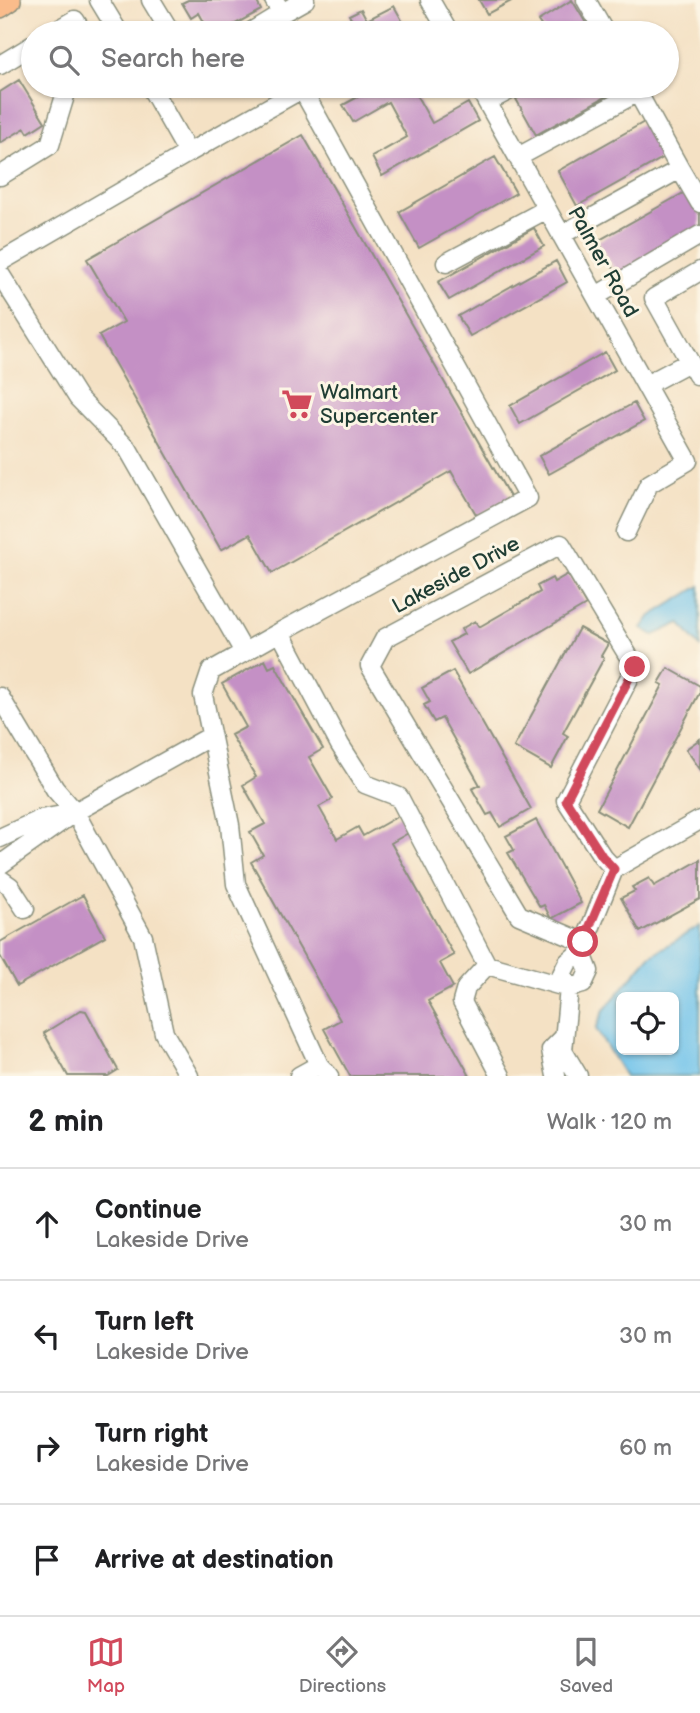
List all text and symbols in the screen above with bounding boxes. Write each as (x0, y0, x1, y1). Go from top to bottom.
search box (21, 21, 679, 98)
icon: search (45, 41, 83, 79)
text: Search here (101, 44, 245, 75)
street label: Palmer Road (562, 202, 644, 322)
place label: Walmart Supercenter (320, 380, 438, 429)
supermarket icon: Walmart Supercenter (280, 387, 314, 421)
street label: Lakeside Drive (388, 531, 524, 619)
route end (619, 651, 650, 682)
route start (567, 926, 598, 957)
map controls (616, 992, 679, 1055)
button: locate (616, 992, 679, 1055)
text: 2 min (28, 1104, 104, 1140)
text: Walk · 120 m (547, 1108, 672, 1136)
text: Continue (95, 1195, 202, 1226)
icon: ahead (28, 1205, 66, 1243)
text: 30 m (619, 1210, 672, 1238)
text: Lakeside Drive (95, 1226, 249, 1254)
text: Turn left (95, 1307, 194, 1338)
icon: left (28, 1317, 66, 1355)
text: 30 m (619, 1322, 672, 1350)
text: Lakeside Drive (95, 1338, 249, 1366)
text: Turn right (95, 1419, 208, 1450)
icon: right (28, 1429, 66, 1467)
text: 60 m (619, 1434, 672, 1462)
text: Lakeside Drive (95, 1450, 249, 1478)
icon: arrive (28, 1541, 66, 1579)
text: Arrive at destination (95, 1545, 334, 1576)
tab: Map (87, 1633, 125, 1698)
tab: Directions (299, 1633, 386, 1698)
tab: Saved (560, 1633, 613, 1698)

